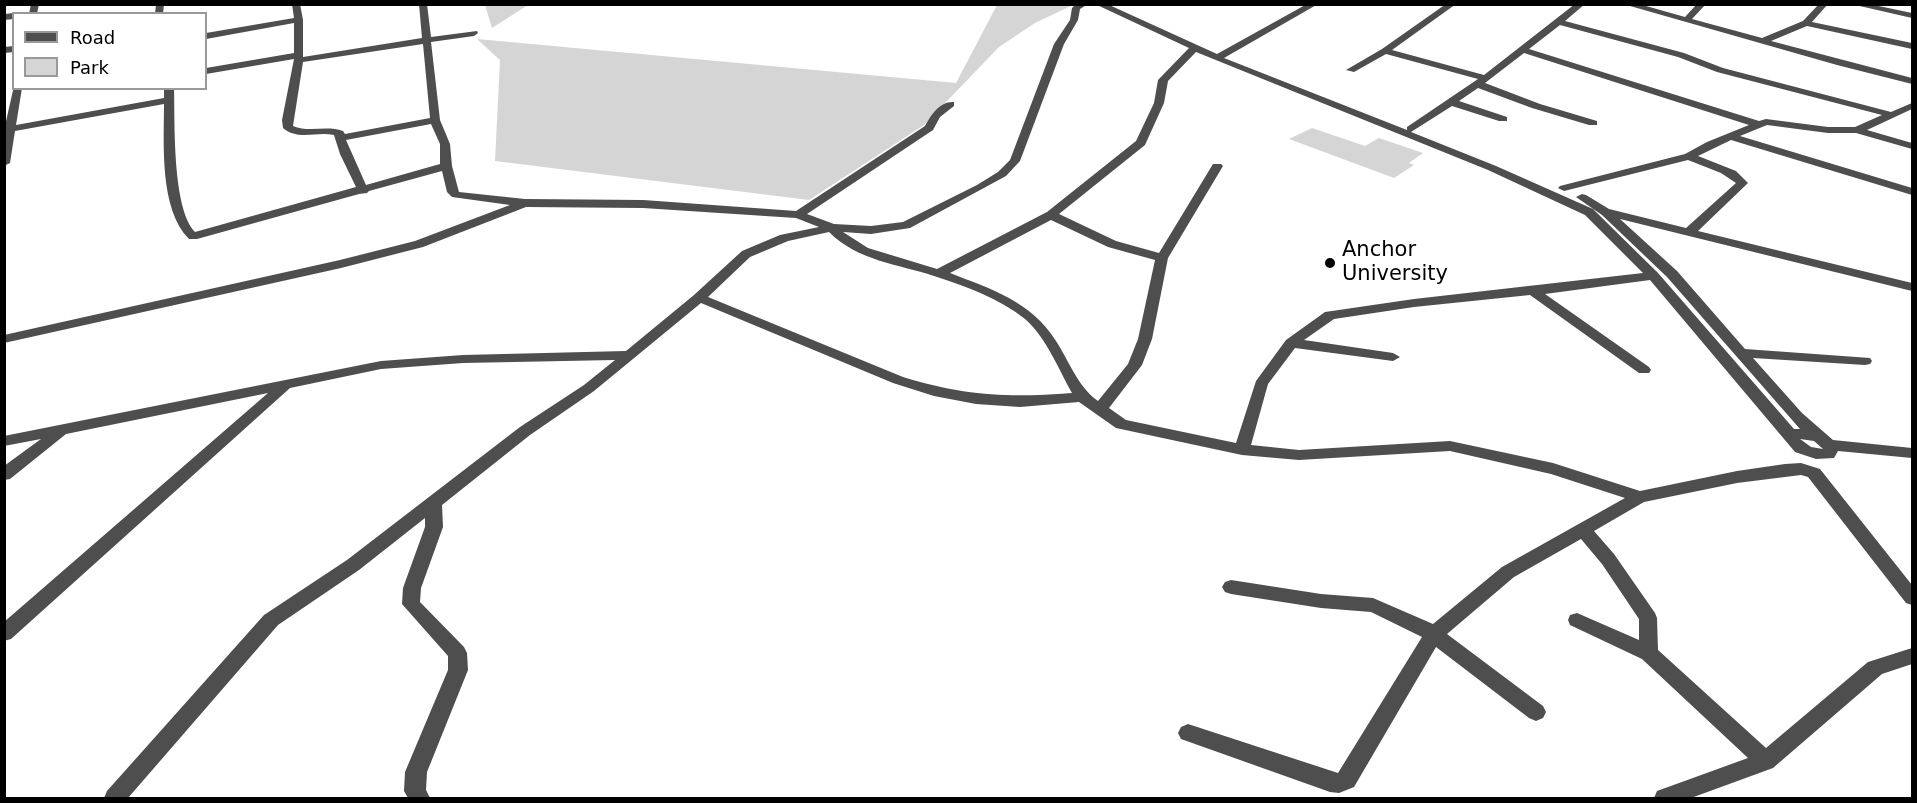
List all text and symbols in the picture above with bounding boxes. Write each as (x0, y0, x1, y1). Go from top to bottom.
legend (12, 12, 207, 90)
text: Road (70, 27, 115, 48)
text: Park (70, 57, 109, 78)
place label: Anchor University (1342, 238, 1448, 288)
marker: Anchor University (1323, 256, 1337, 270)

